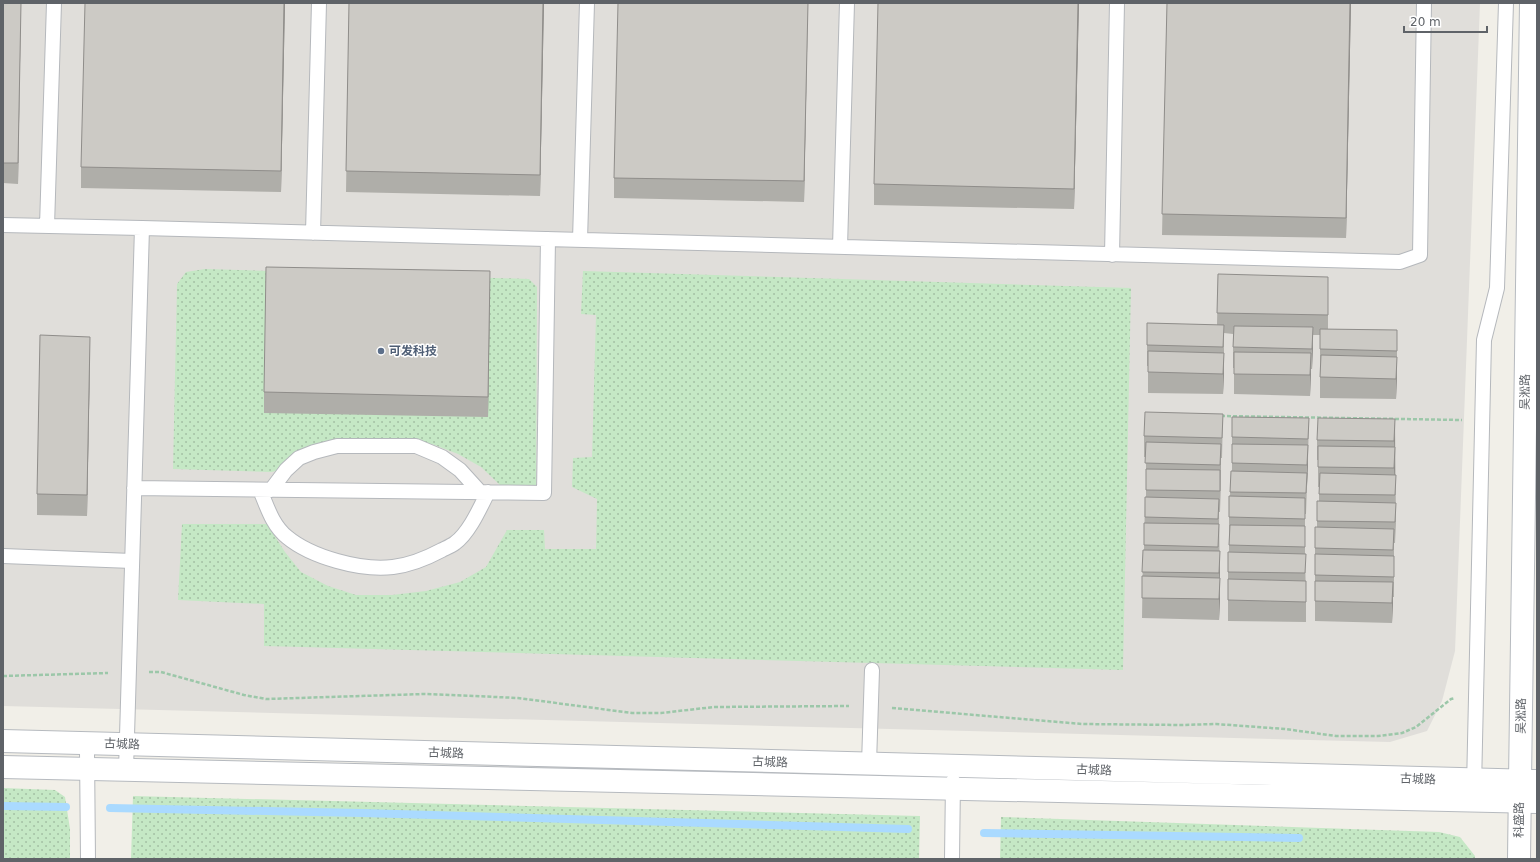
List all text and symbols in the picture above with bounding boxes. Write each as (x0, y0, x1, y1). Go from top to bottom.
scale bar (1404, 8, 1487, 34)
text: 20 m (1410, 15, 1441, 29)
place label: 可发科技 (389, 344, 437, 358)
marker: 可发科技 (376, 346, 386, 356)
street label: 吴淞路 (1518, 374, 1532, 410)
street label: 吴淞路 (1514, 698, 1528, 734)
street label: 古城路 (104, 736, 140, 752)
street label: 古城路 (428, 745, 464, 761)
street label: 古城路 (752, 754, 788, 770)
street label: 古城路 (1076, 762, 1112, 778)
street label: 古城路 (1400, 771, 1436, 787)
street label: 科盛路 (1512, 802, 1526, 838)

